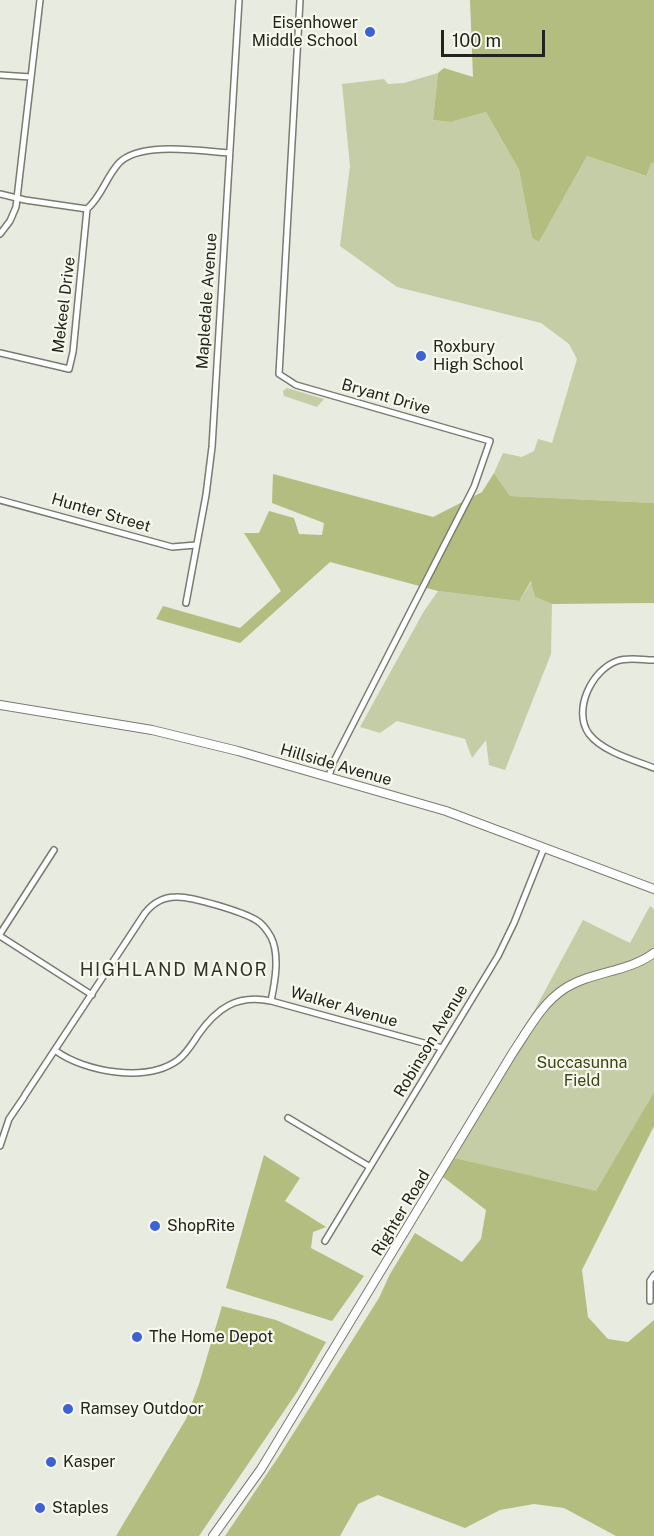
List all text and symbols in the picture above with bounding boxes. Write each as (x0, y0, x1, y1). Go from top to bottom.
place label: Eisenhower Middle School (252, 13, 358, 51)
scale bar (444, 18, 548, 56)
marker: Eisenhower Middle School (363, 25, 377, 39)
text: 100 m (452, 30, 501, 51)
street label: Mapledale Avenue (193, 232, 221, 370)
street label: Mekeel Drive (49, 256, 79, 354)
place label: Roxbury High School (433, 337, 524, 375)
marker: Roxbury High School (414, 349, 428, 363)
street label: Bryant Drive (339, 375, 433, 419)
street label: Hunter Street (49, 490, 153, 536)
street label: Hillside Avenue (278, 740, 394, 790)
district label: HIGHLAND MANOR (80, 959, 268, 981)
street label: Robinson Avenue (390, 981, 472, 1101)
street label: Walker Avenue (288, 982, 400, 1032)
park label: Succasunna Field (537, 1053, 627, 1091)
street label: Righter Road (368, 1167, 434, 1259)
place label: ShopRite (167, 1216, 235, 1236)
marker: ShopRite (148, 1219, 162, 1233)
place label: The Home Depot (149, 1327, 273, 1347)
marker: The Home Depot (130, 1330, 144, 1344)
place label: Ramsey Outdoor (80, 1399, 204, 1419)
marker: Ramsey Outdoor (61, 1402, 75, 1416)
place label: Kasper (63, 1452, 115, 1472)
marker: Kasper (44, 1455, 58, 1469)
place label: Staples (52, 1498, 109, 1518)
marker: Staples (33, 1501, 47, 1515)

